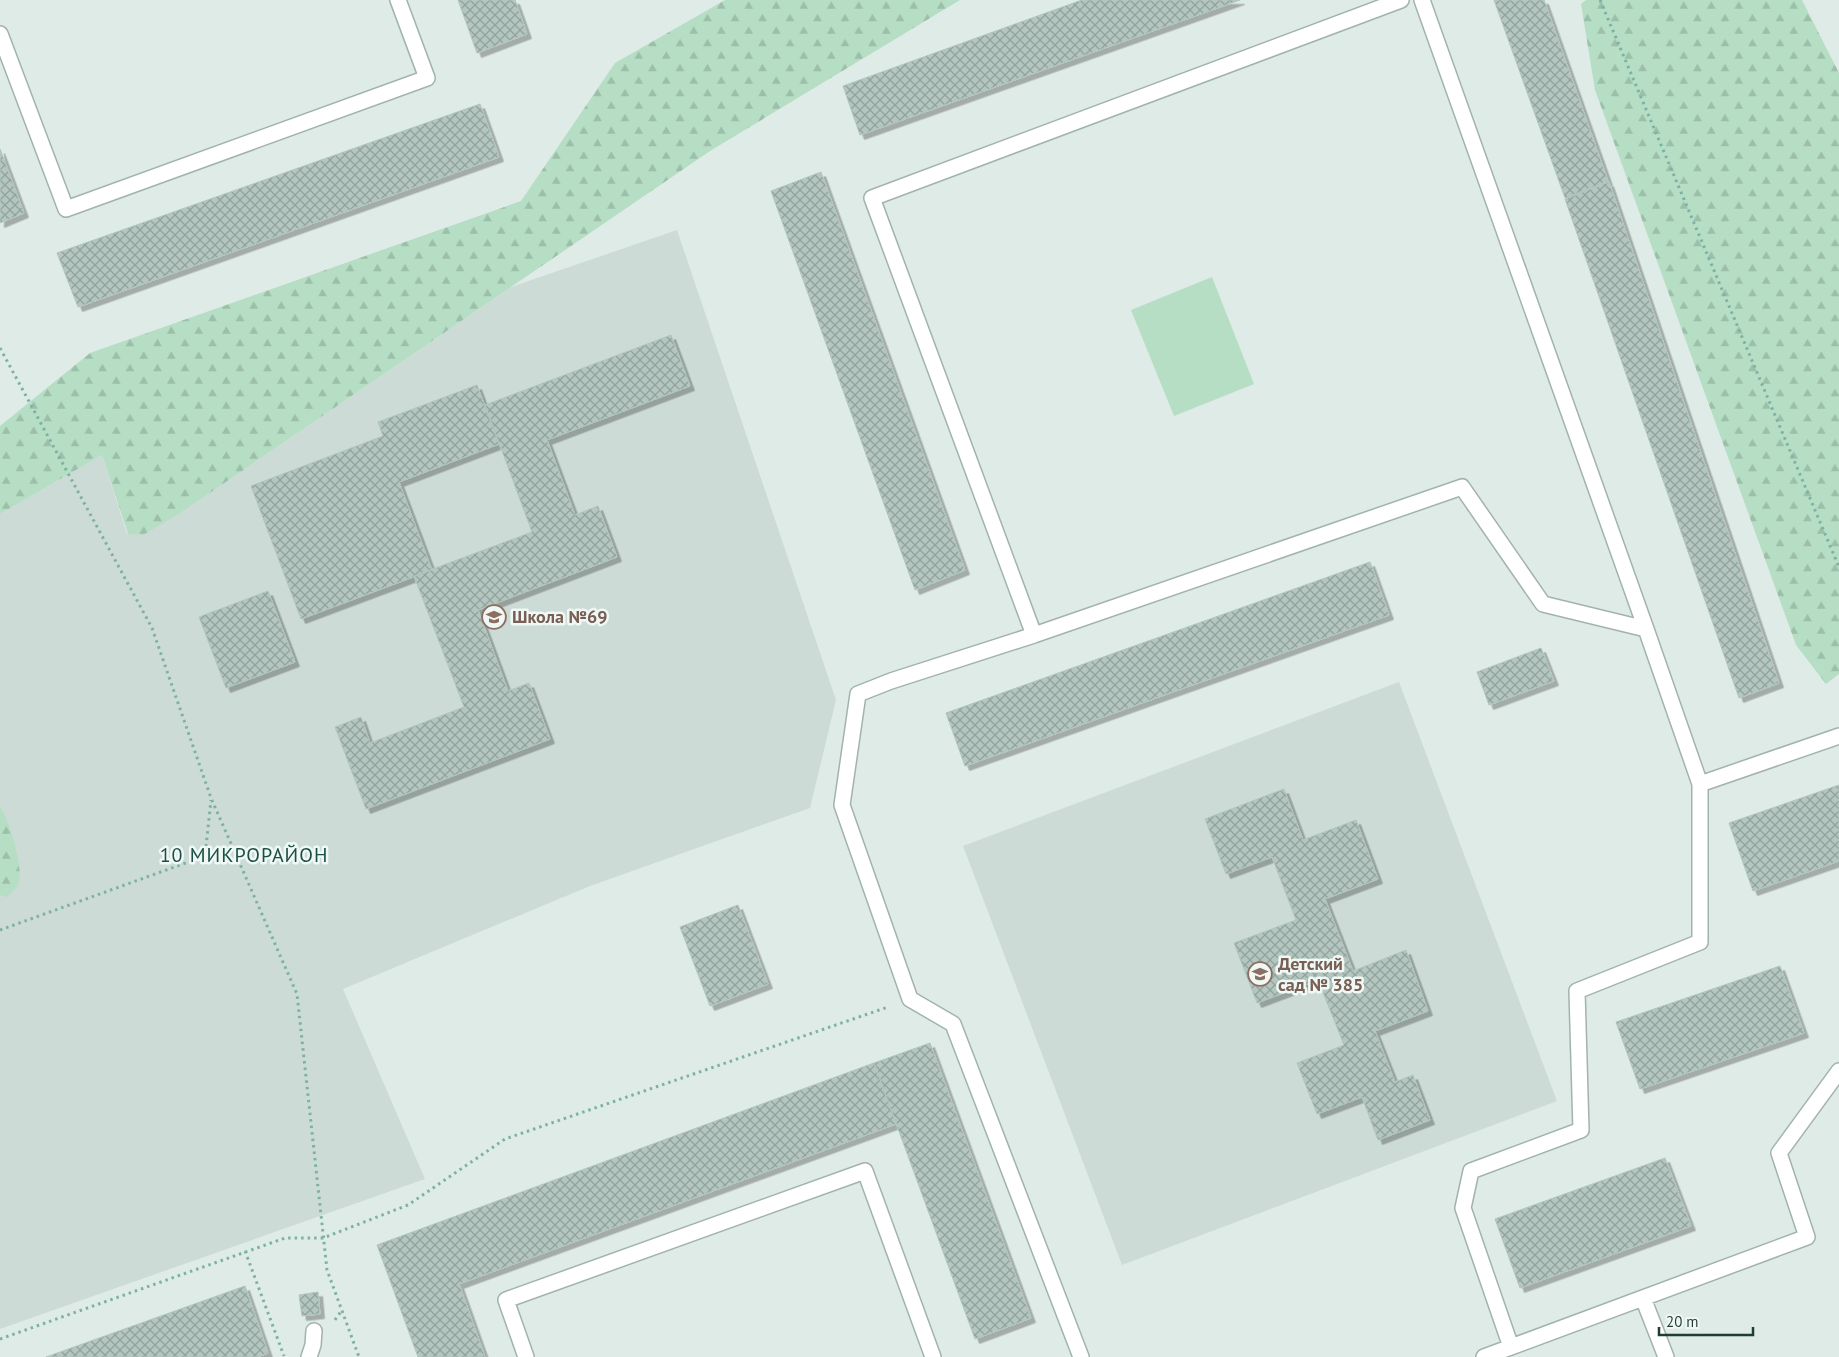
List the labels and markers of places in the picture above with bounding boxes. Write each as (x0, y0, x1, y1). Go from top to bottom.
school or university icon: Школа №69 (481, 604, 507, 630)
place label: Школа №69 (512, 605, 607, 628)
place label: Детский сад № 385 (1278, 952, 1363, 996)
school or university icon: Детский сад № 385 (1247, 961, 1273, 987)

